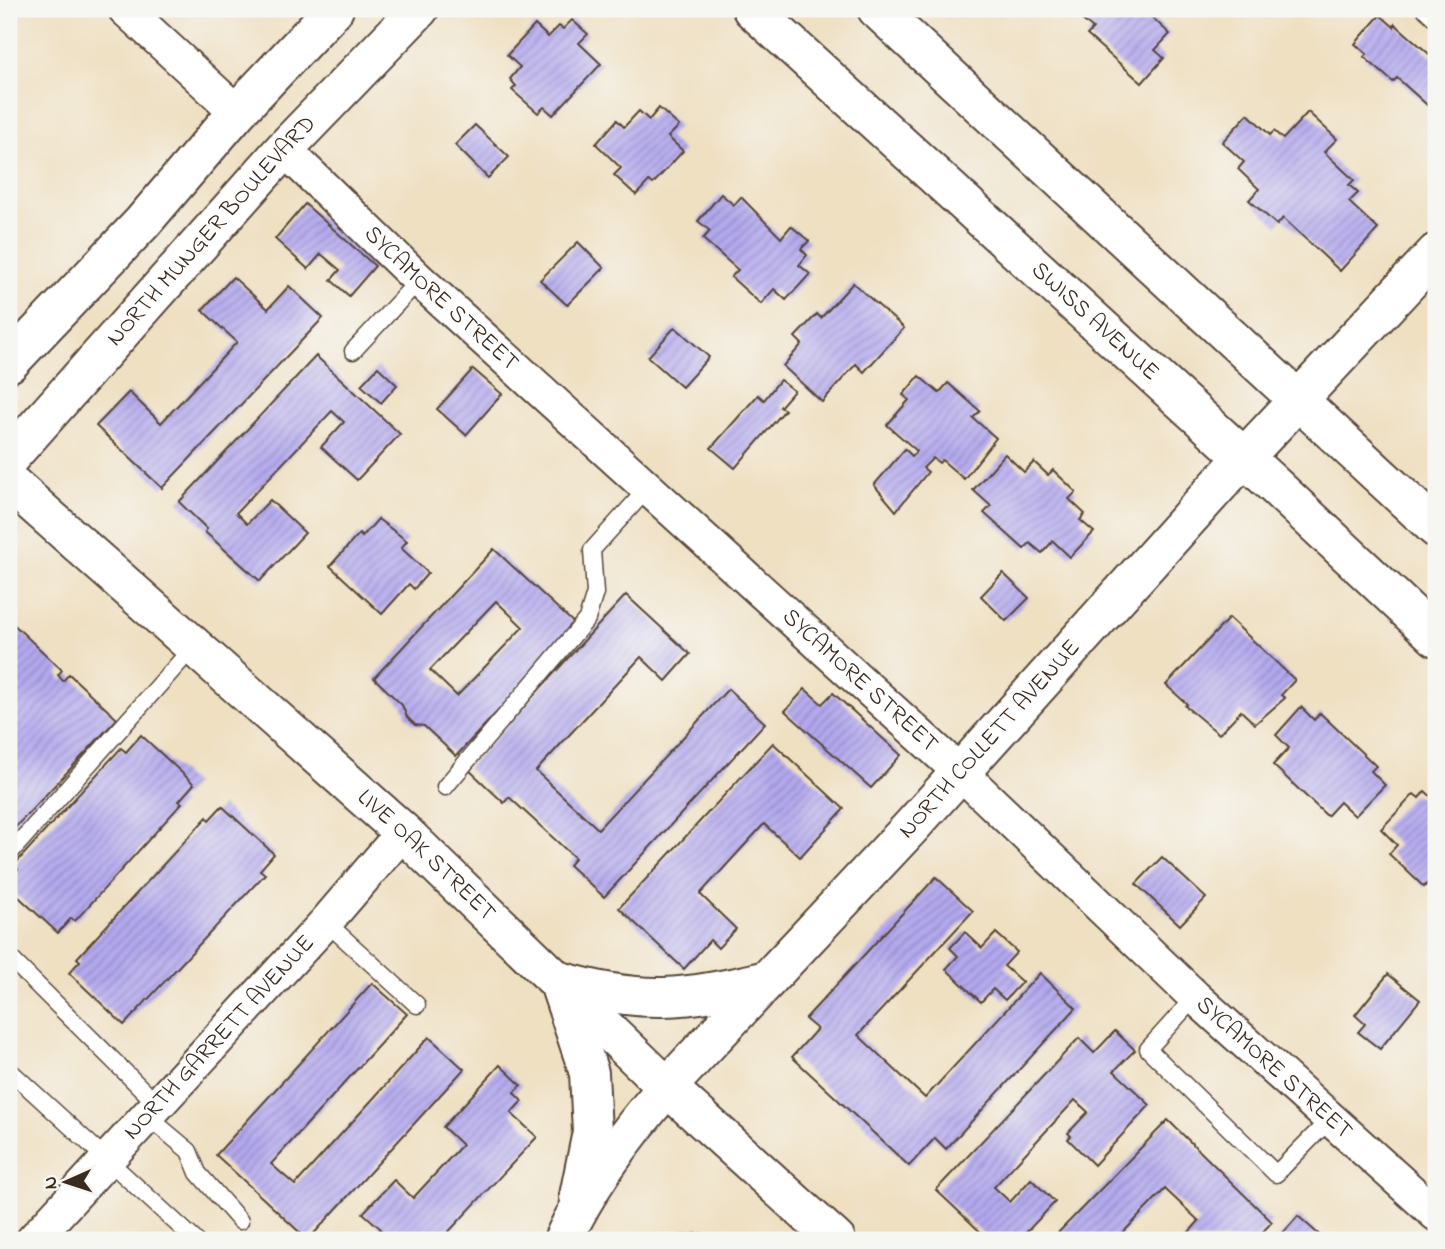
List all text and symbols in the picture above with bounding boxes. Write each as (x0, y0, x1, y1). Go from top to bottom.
street label: NORTH MUNGER BOULEVARD (98, 108, 325, 355)
street label: SYCAMORE STREET (355, 218, 527, 380)
street label: SWISS AVENUE (1023, 254, 1167, 390)
street label: SYCAMORE STREET (774, 600, 946, 762)
street label: NORTH COLLETT AVENUE (891, 632, 1089, 847)
street label: LIVE OAK STREET (349, 781, 504, 930)
street label: NORTH GARRETT AVENUE (115, 927, 323, 1148)
street label: SYCAMORE STREET (1188, 988, 1360, 1148)
north arrow (32, 1148, 102, 1218)
text: N (38, 1175, 65, 1190)

